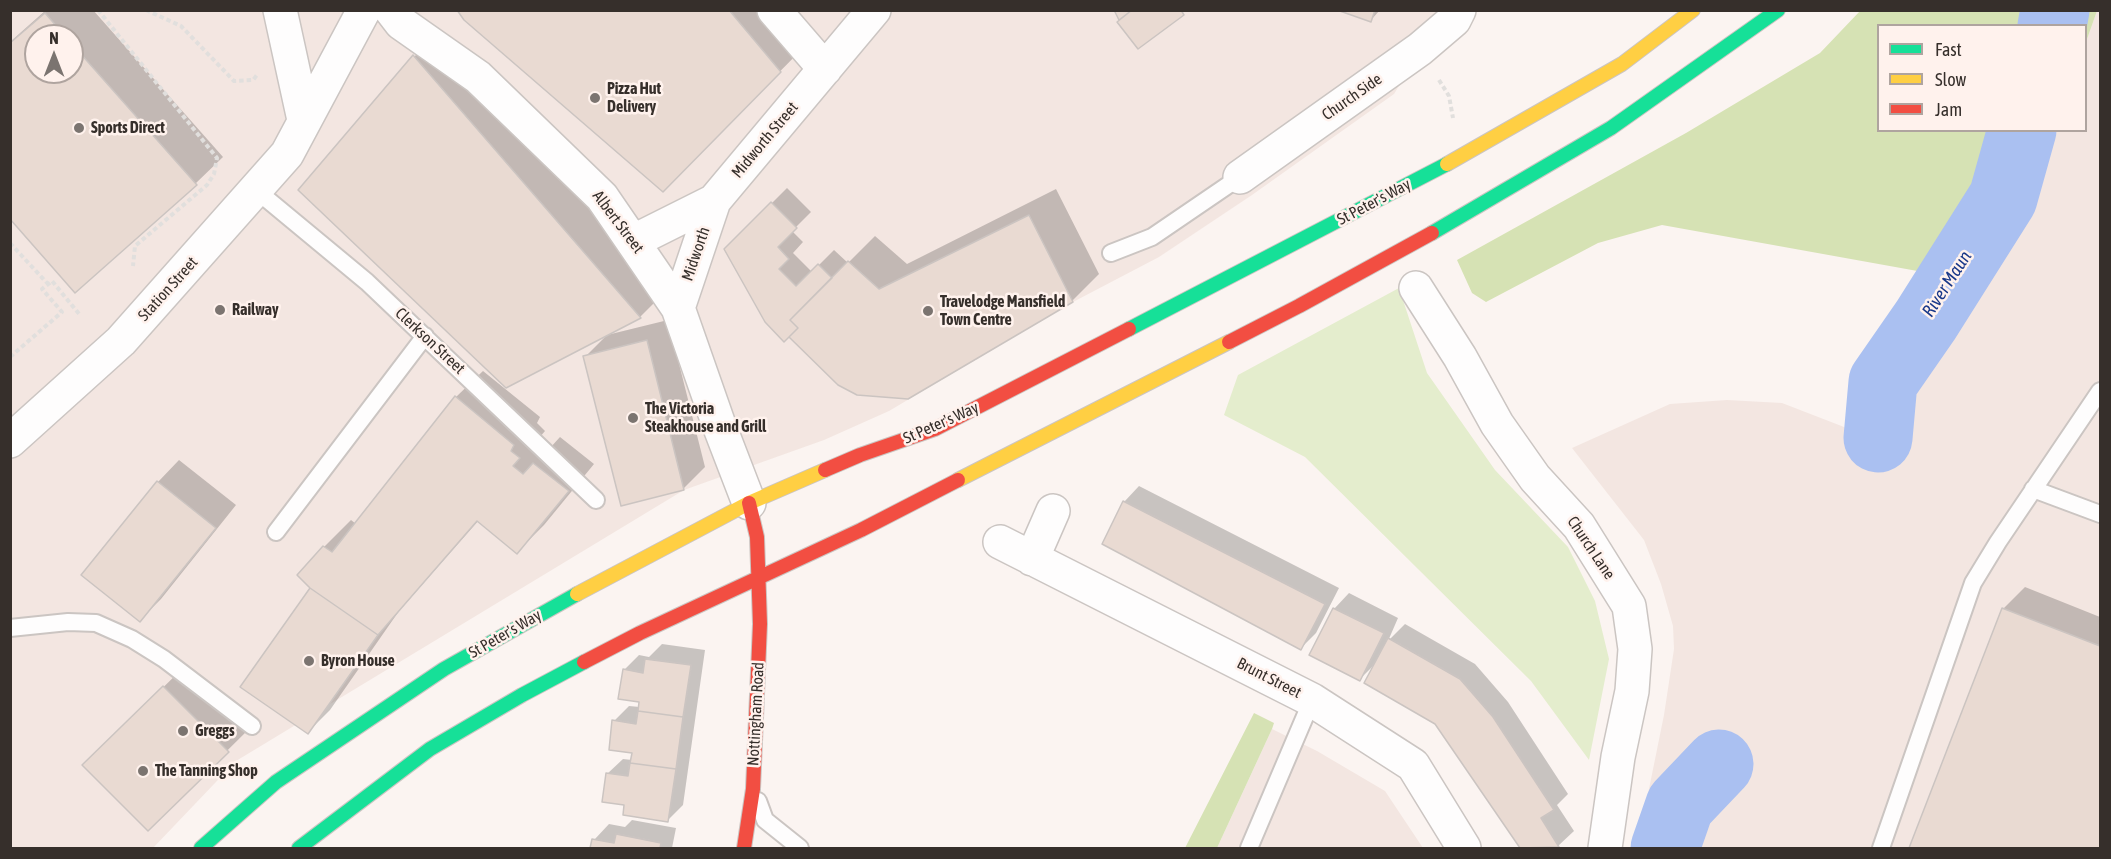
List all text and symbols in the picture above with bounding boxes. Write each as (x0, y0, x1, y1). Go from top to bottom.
north arrow (24, 24, 84, 84)
legend (1877, 24, 2087, 132)
text: N (49, 29, 59, 47)
text: Fast (1935, 39, 1962, 60)
street label: Church Side (1318, 69, 1386, 125)
text: Slow (1935, 69, 1966, 90)
place label: Pizza Hut Delivery (607, 79, 661, 117)
marker: Pizza Hut Delivery (588, 91, 602, 105)
street label: Midworth Street (728, 98, 802, 182)
text: Jam (1935, 99, 1962, 120)
place label: Sports Direct (91, 118, 165, 138)
marker: Sports Direct (72, 121, 86, 135)
street label: St Peter's Way (1334, 175, 1414, 229)
street label: Albert Street (588, 187, 648, 257)
street label: Midworth (678, 224, 714, 284)
water label: River Maun (1918, 247, 1976, 321)
street label: Station Street (134, 253, 202, 325)
place label: Travelodge Mansfield Town Centre (940, 292, 1065, 330)
place label: Railway (232, 300, 279, 320)
marker: Railway (213, 303, 227, 317)
street label: Clerkson Street (391, 304, 469, 378)
marker: Travelodge Mansfield Town Centre (921, 304, 935, 318)
street label: St Peter's Way (900, 398, 982, 448)
place label: The Victoria Steakhouse and Grill (645, 399, 766, 437)
marker: The Victoria Steakhouse and Grill (626, 411, 640, 425)
street label: Church Lane (1563, 513, 1619, 583)
street label: St Peter's Way (465, 606, 545, 662)
place label: Byron House (321, 651, 395, 671)
marker: Byron House (302, 654, 316, 668)
street label: Brunt Street (1234, 654, 1304, 702)
street label: Nottingham Road (744, 662, 768, 766)
place label: Greggs (195, 721, 235, 741)
marker: Greggs (176, 724, 190, 738)
place label: The Tanning Shop (155, 761, 258, 781)
marker: The Tanning Shop (136, 764, 150, 778)

